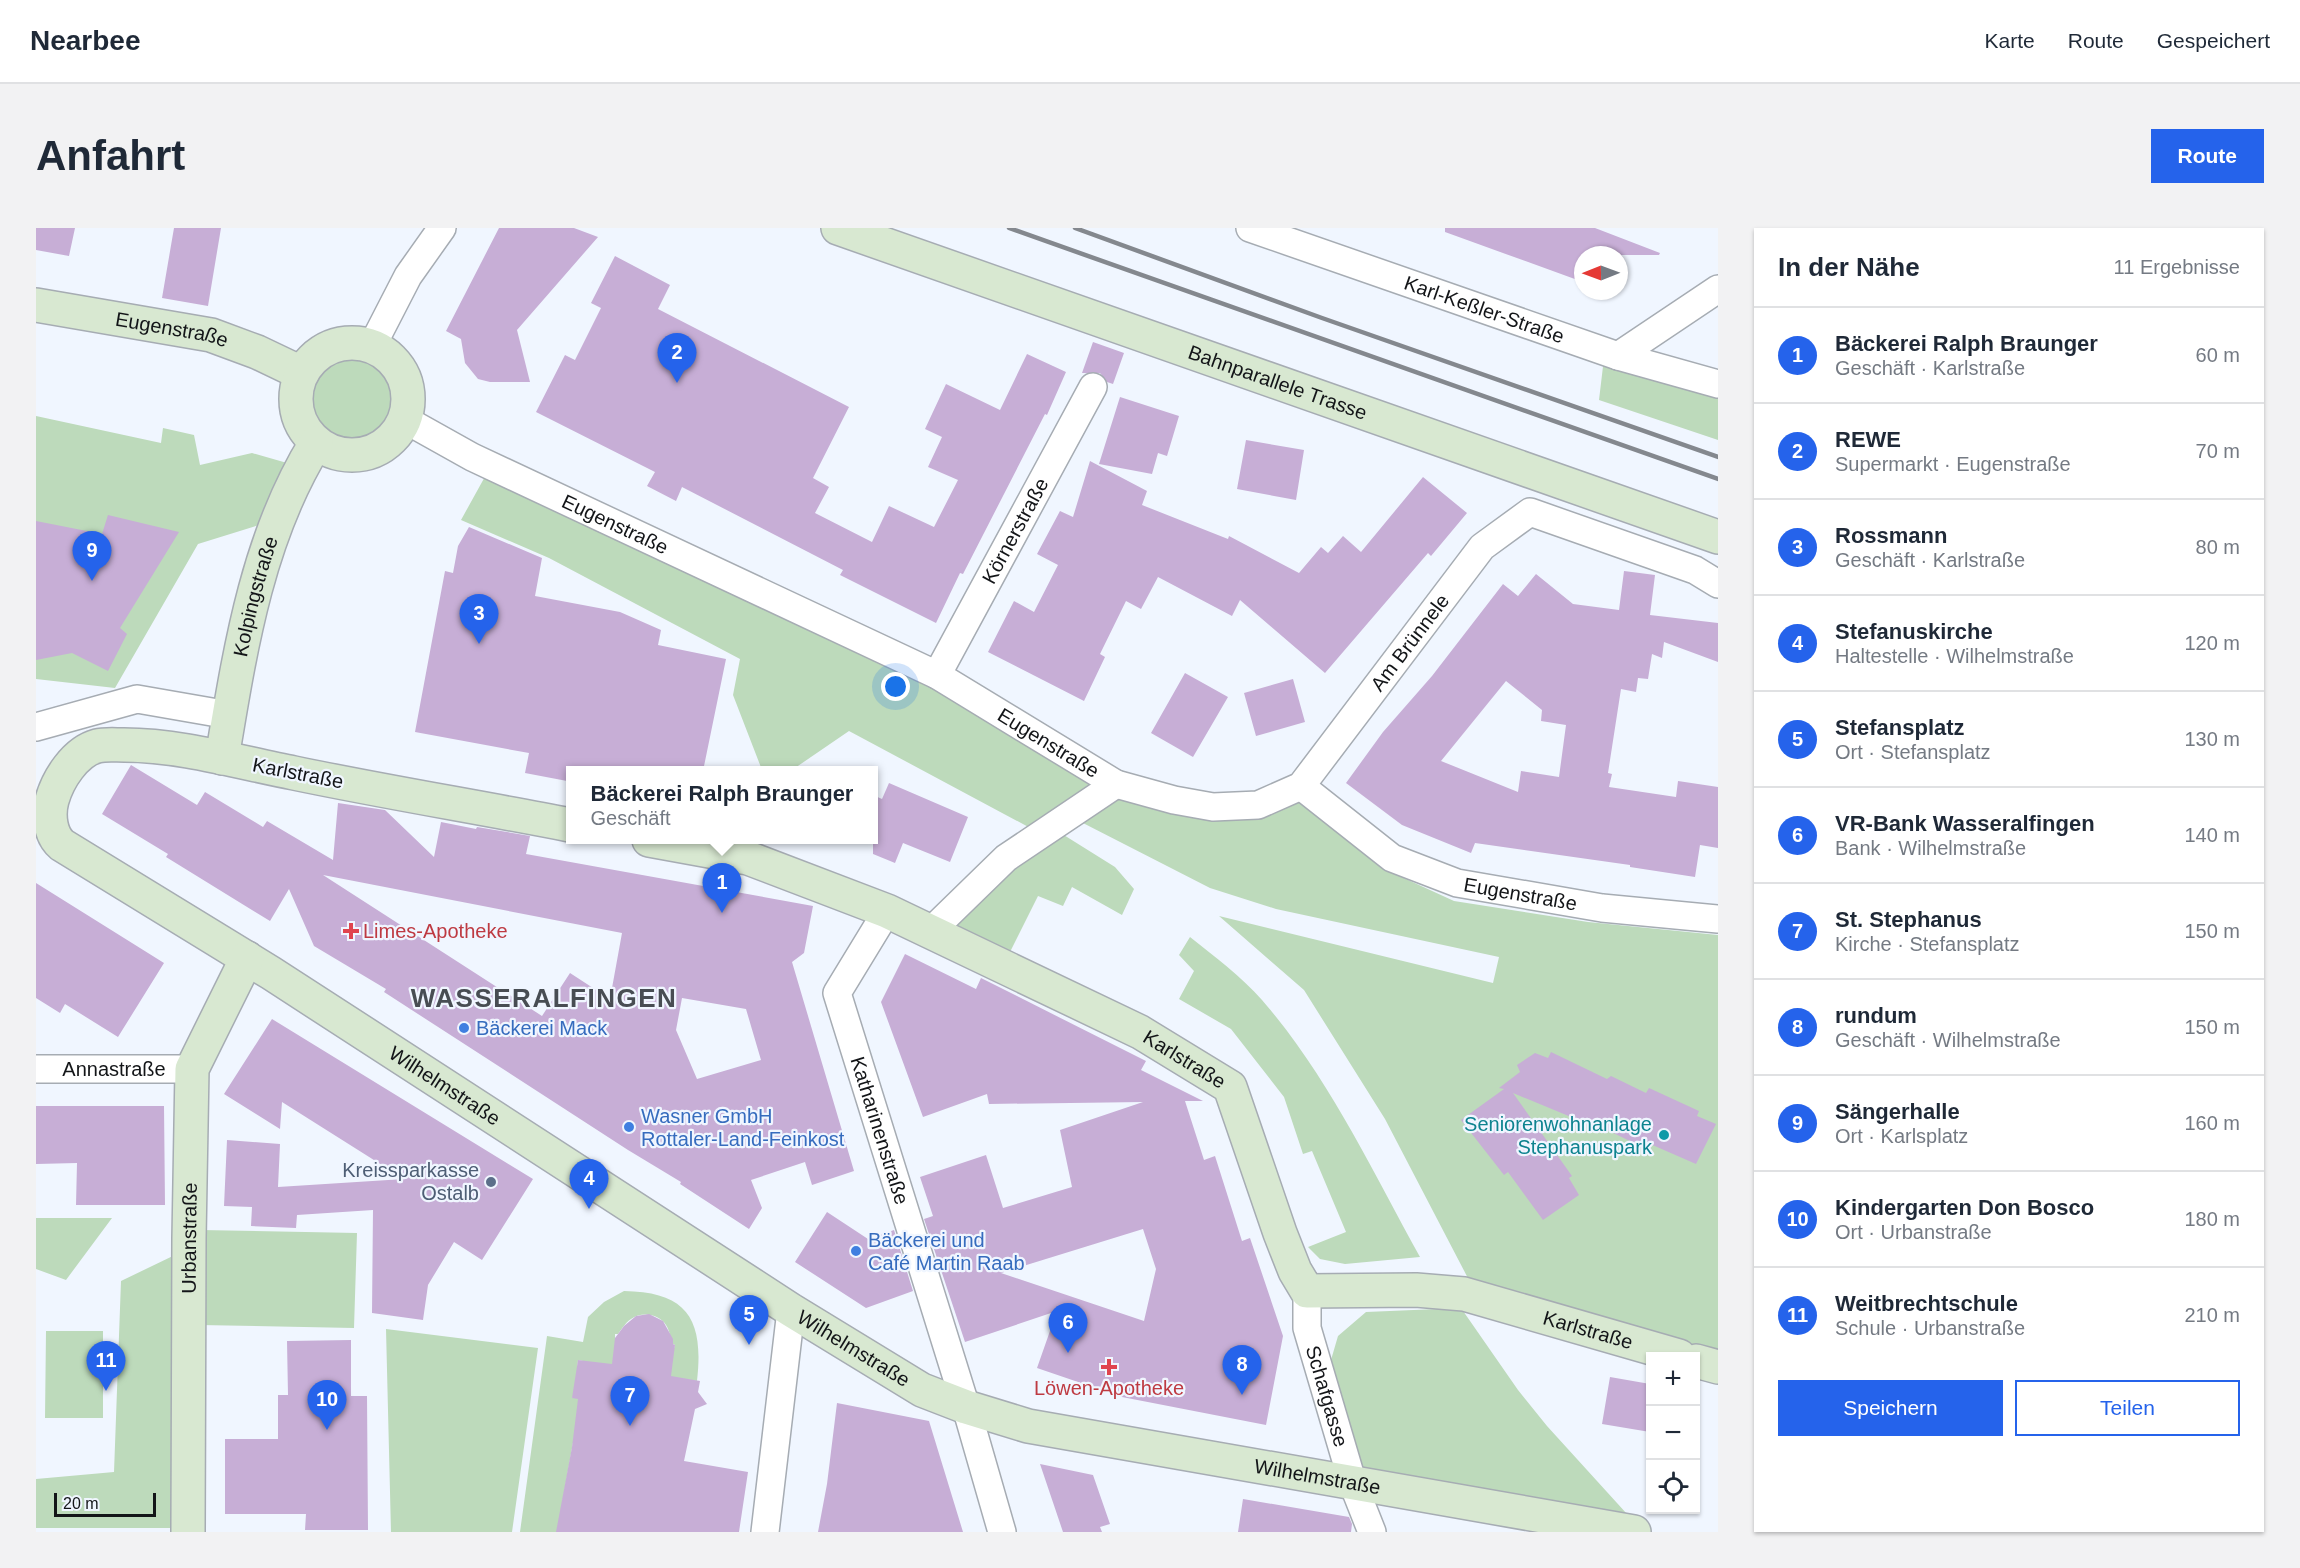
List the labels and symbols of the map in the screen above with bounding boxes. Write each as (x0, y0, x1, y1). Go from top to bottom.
north arrow (1574, 246, 1628, 300)
street label: Karl-Keßler-Straße (1401, 272, 1567, 347)
street label: Eugenstraße (114, 308, 231, 351)
pin: 2 (658, 334, 696, 383)
street label: Bahnparallele Trasse (1185, 341, 1370, 424)
street label: Körnerstraße (978, 474, 1053, 587)
street label: Eugenstraße (559, 490, 672, 558)
pin: 9 (72, 532, 112, 581)
street label: Kolpingstraße (229, 533, 282, 658)
street label: Am Brünnele (1366, 590, 1453, 695)
pin: 3 (460, 594, 498, 644)
your location (881, 672, 910, 701)
street label: Eugenstraße (994, 704, 1103, 782)
street label: Karlstraße (251, 753, 345, 793)
pin: 1 (702, 864, 742, 913)
street label: Eugenstraße (1462, 873, 1579, 914)
place label: Limes-Apotheke (363, 920, 508, 942)
marker: Limes-Apotheke (344, 924, 358, 938)
district label: WASSERALFINGEN (411, 983, 677, 1013)
place label: Bäckerei Mack (476, 1017, 608, 1039)
marker: Bäckerei Mack (457, 1021, 471, 1035)
street label: Karlstraße (1139, 1026, 1230, 1093)
street label: Wilhelmstraße (385, 1042, 504, 1130)
street label: Katharinenstraße (846, 1054, 913, 1207)
street label: Annastraße (62, 1058, 166, 1080)
place label: Wasner GmbH Rottaler-Land-Feinkost (641, 1105, 845, 1150)
place label: Seniorenwohnanlage Stephanuspark (1464, 1113, 1653, 1158)
marker: Wasner GmbH Rottaler-Land-Feinkost (622, 1120, 636, 1134)
marker: Seniorenwohnanlage Stephanuspark (1657, 1128, 1671, 1142)
place label: Kreissparkasse Ostalb (342, 1159, 479, 1204)
pin: 4 (570, 1160, 608, 1209)
marker: Kreissparkasse Ostalb (484, 1175, 498, 1189)
street label: Urbanstraße (178, 1182, 201, 1294)
place label: Bäckerei und Café Martin Raab (868, 1229, 1025, 1274)
marker: Bäckerei und Café Martin Raab (849, 1244, 863, 1258)
pin: 5 (730, 1296, 768, 1345)
pin: 6 (1048, 1304, 1088, 1353)
street label: Wilhelmstraße (793, 1306, 914, 1391)
street label: Karlstraße (1541, 1306, 1635, 1353)
pin: 11 (86, 1342, 126, 1391)
street label: Schafgasse (1302, 1343, 1352, 1449)
pin: 8 (1222, 1346, 1262, 1395)
marker: Löwen-Apotheke (1102, 1360, 1116, 1374)
pin: 7 (610, 1376, 650, 1426)
place label: Löwen-Apotheke (1034, 1377, 1184, 1399)
pin: 10 (308, 1380, 346, 1430)
street label: Wilhelmstraße (1253, 1455, 1382, 1498)
scale bar (54, 1490, 156, 1518)

